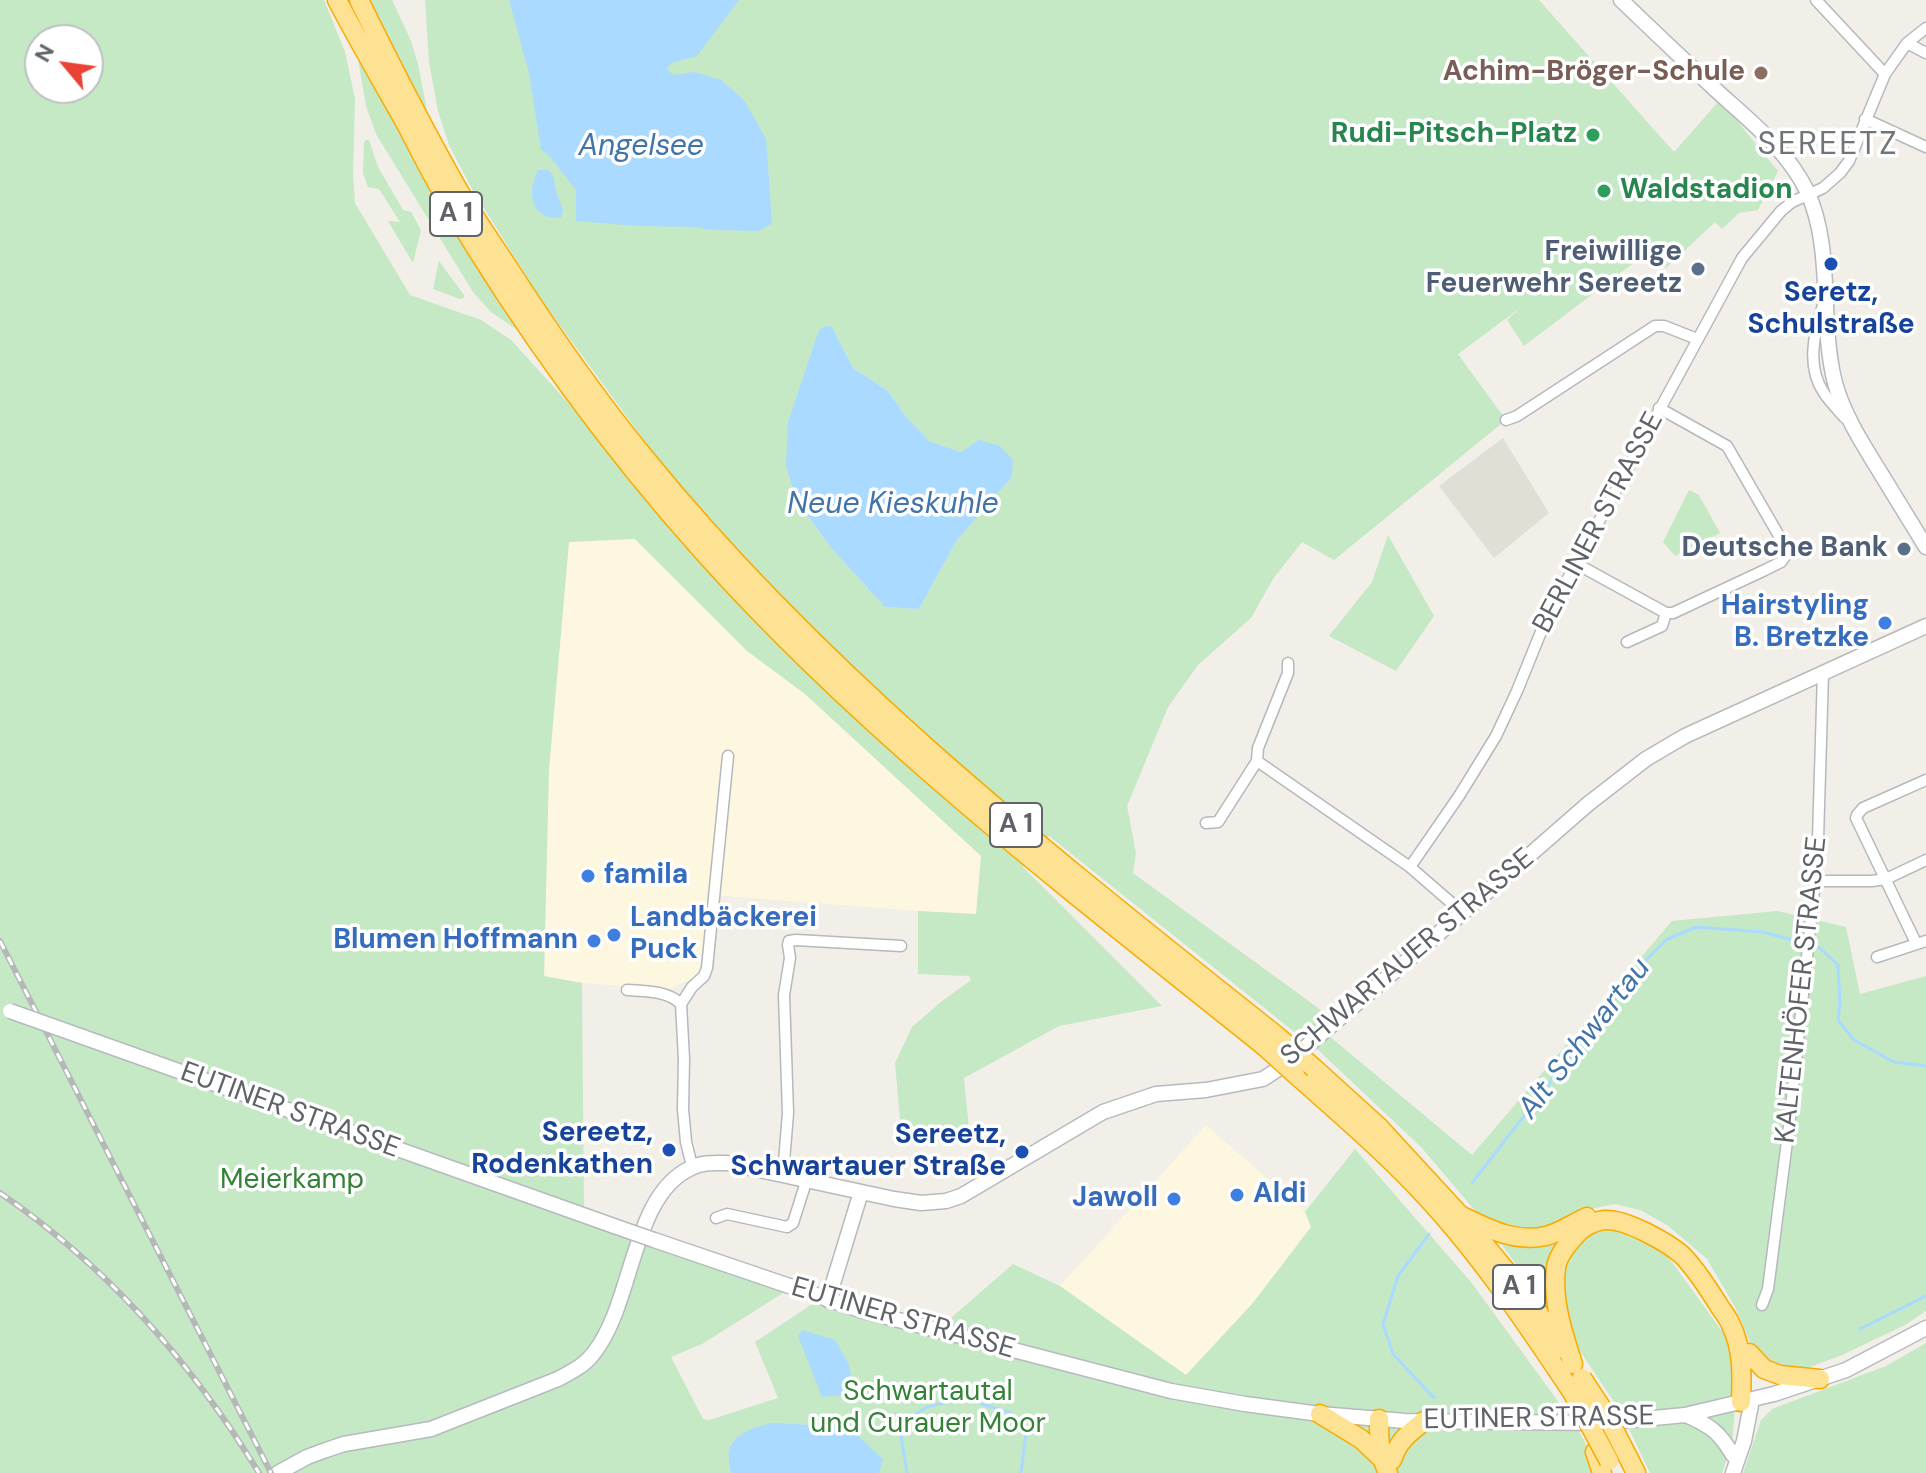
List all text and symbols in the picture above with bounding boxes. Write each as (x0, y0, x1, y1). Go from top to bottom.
north arrow (24, 24, 104, 104)
text: N (28, 39, 61, 67)
place label: Achim-Bröger-Schule (1443, 56, 1745, 90)
marker: Achim-Bröger-Schule (1752, 64, 1770, 82)
place label: Rudi-Pitsch-Platz (1331, 118, 1577, 152)
marker: Rudi-Pitsch-Platz (1584, 126, 1602, 144)
district label: SEREETZ (1757, 127, 1899, 165)
water label: Angelsee (578, 129, 704, 165)
place label: Waldstadion (1620, 174, 1792, 208)
marker: Waldstadion (1595, 182, 1613, 200)
road number: A 1 (430, 192, 482, 236)
place label: Freiwillige Feuerwehr Sereetz (1426, 236, 1682, 302)
marker: Seretz, Schulstraße (1822, 255, 1840, 273)
marker: Freiwillige Feuerwehr Sereetz (1689, 260, 1707, 278)
place label: Seretz, Schulstraße (1747, 277, 1915, 343)
street label: BERLINER STRASSE (1527, 407, 1671, 639)
water label: Neue Kieskuhle (787, 487, 999, 523)
place label: Deutsche Bank (1682, 532, 1888, 566)
marker: Deutsche Bank (1895, 540, 1913, 558)
place label: Hairstyling B. Bretzke (1721, 590, 1869, 656)
marker: Hairstyling B. Bretzke (1876, 614, 1894, 632)
road number: A 1 (990, 803, 1042, 847)
street label: KALTENHÖFER STRASSE (1769, 835, 1835, 1145)
street label: SCHWARTAUER STRASSE (1275, 842, 1541, 1074)
place label: famila (604, 859, 688, 893)
marker: famila (579, 867, 597, 885)
place label: Landbäckerei Puck (630, 902, 817, 968)
place label: Blumen Hoffmann (333, 924, 578, 958)
marker: Landbäckerei Puck (605, 926, 623, 944)
marker: Blumen Hoffmann (585, 932, 603, 950)
water label: Alt Schwartau (1511, 951, 1659, 1127)
street label: EUTINER STRASSE (176, 1056, 404, 1166)
place label: Sereetz, Rodenkathen (471, 1117, 653, 1183)
place label: Sereetz, Schwartauer Straße (731, 1119, 1006, 1185)
marker: Sereetz, Rodenkathen (660, 1141, 678, 1159)
marker: Sereetz, Schwartauer Straße (1013, 1143, 1031, 1161)
park label: Meierkamp (220, 1164, 364, 1198)
place label: Aldi (1253, 1178, 1306, 1212)
place label: Jawoll (1072, 1182, 1158, 1216)
marker: Aldi (1228, 1186, 1246, 1204)
marker: Jawoll (1165, 1190, 1183, 1208)
road number: A 1 (1493, 1265, 1545, 1309)
street label: EUTINER STRASSE (788, 1271, 1018, 1367)
park label: Schwartautal und Curauer Moor (810, 1376, 1046, 1442)
street label: EUTINER STRASSE (1423, 1400, 1655, 1438)

